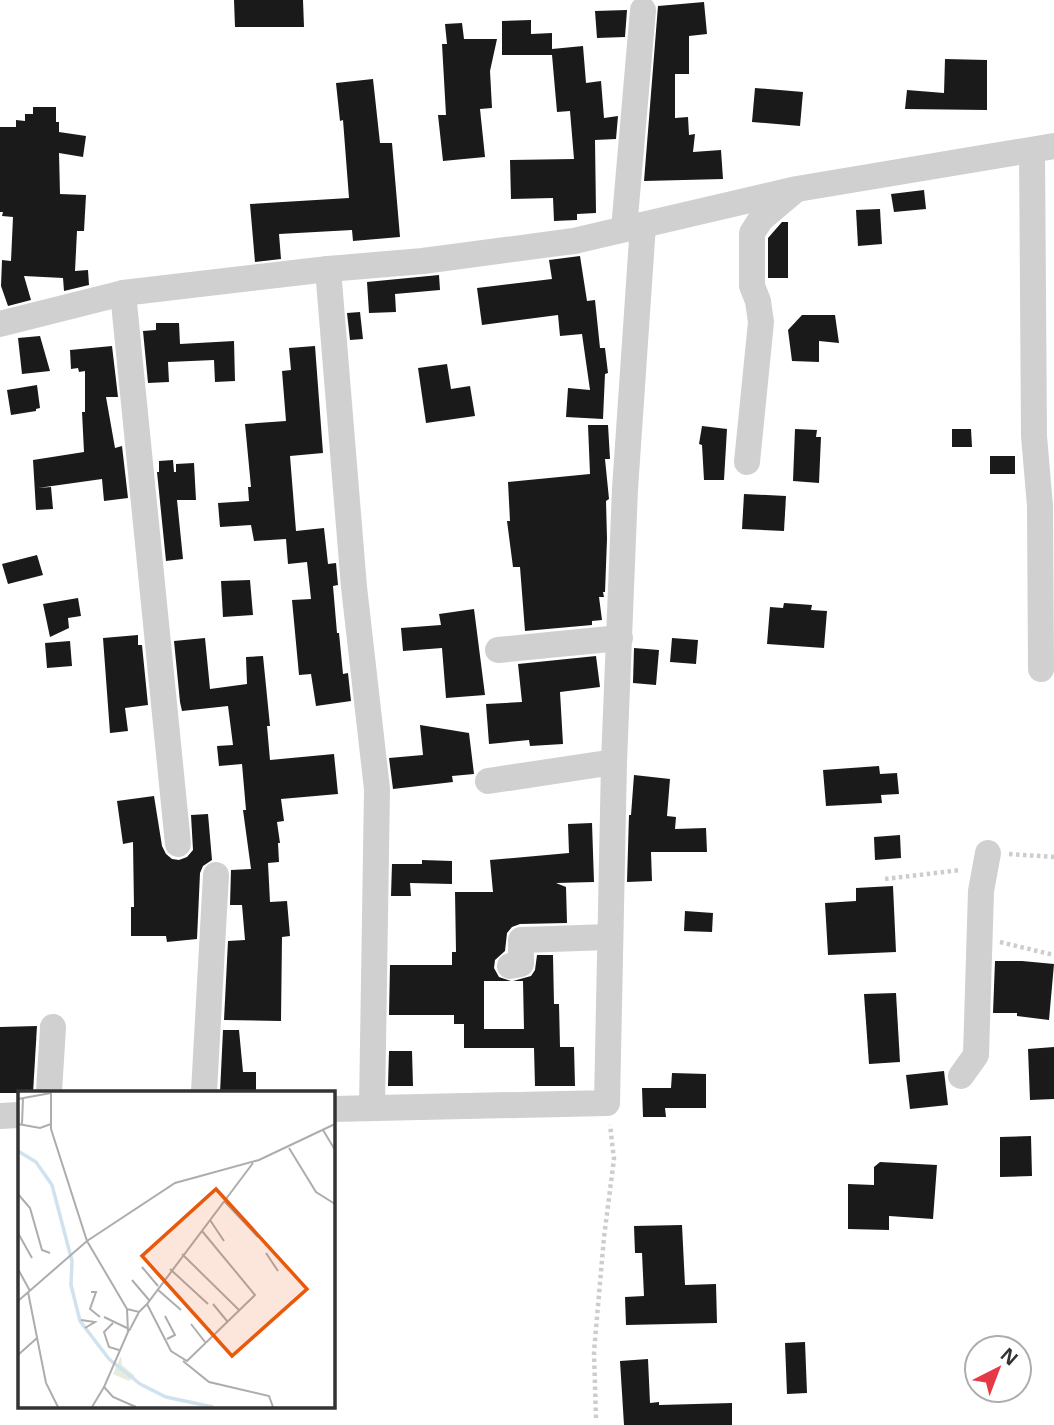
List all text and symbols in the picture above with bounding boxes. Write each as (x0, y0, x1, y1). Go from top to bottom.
inset map (18, 1091, 334, 1408)
north arrow (963, 1334, 1033, 1404)
text: N (995, 1342, 1024, 1371)

